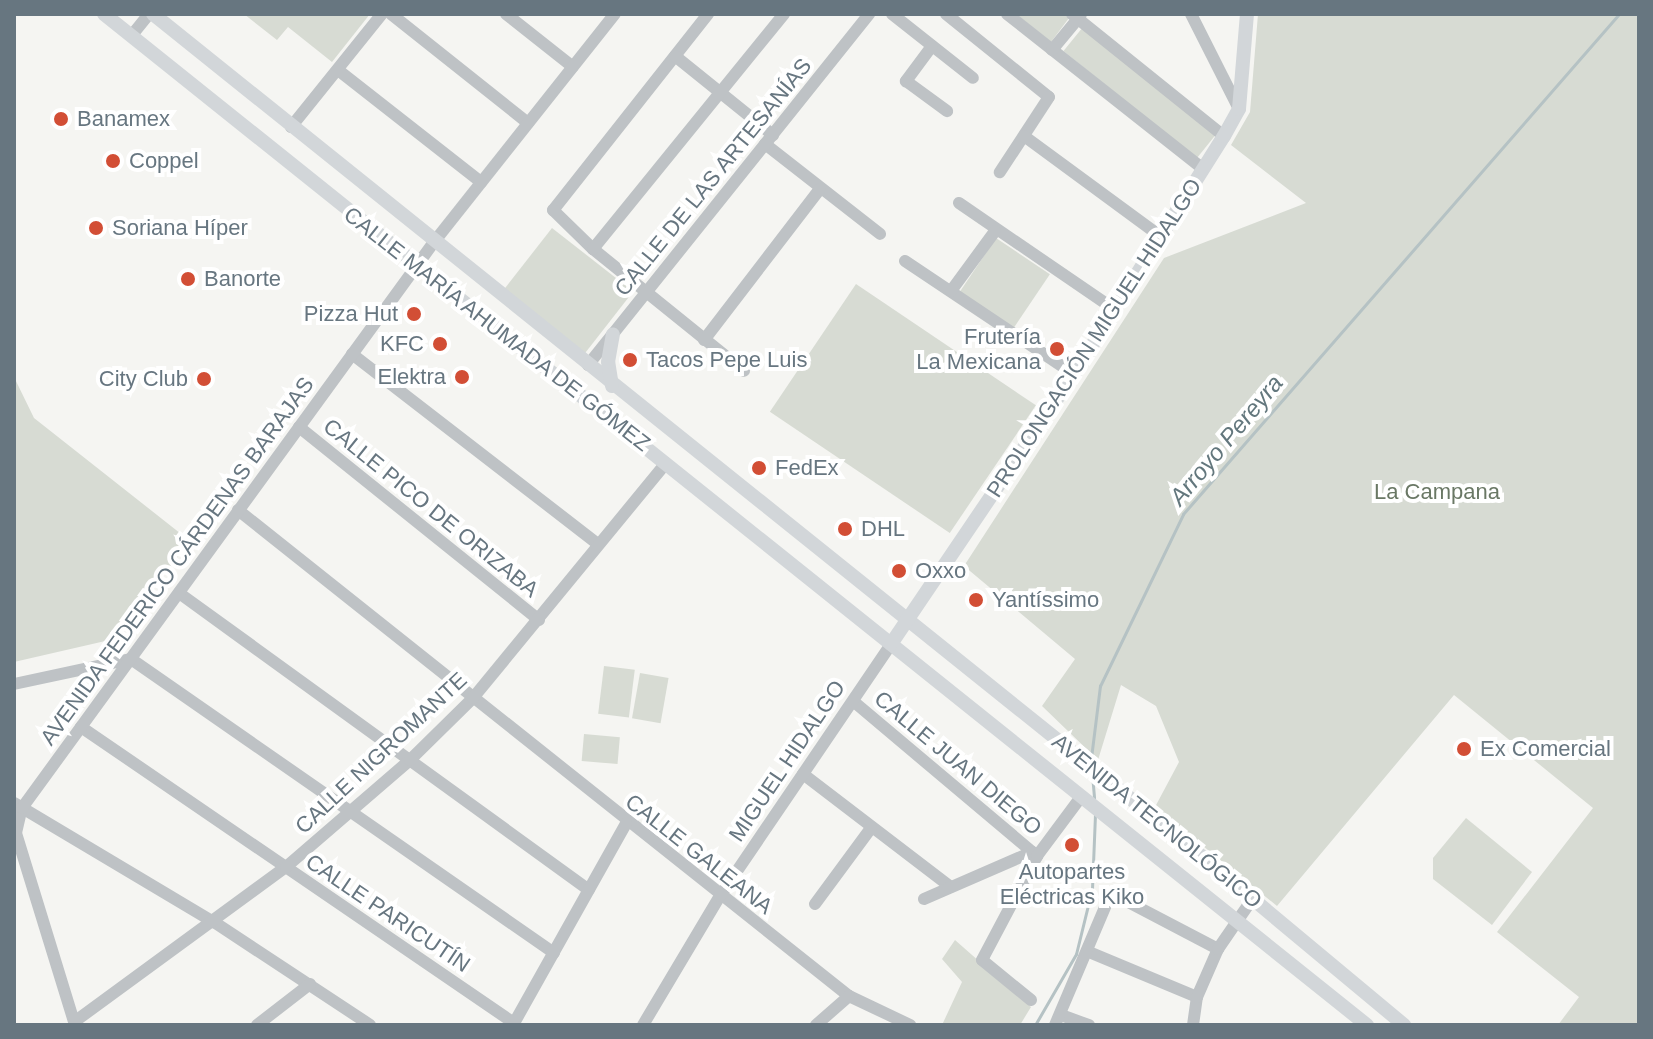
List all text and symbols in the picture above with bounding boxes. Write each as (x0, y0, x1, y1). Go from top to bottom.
street label: CALLE DE LAS ARTESANÍAS (609, 52, 817, 302)
place label: Banamex (77, 106, 170, 132)
marker: Banamex (52, 110, 70, 128)
place label: Coppel (129, 148, 199, 174)
marker: Coppel (104, 152, 122, 170)
street label: PROLONGACIÓN MIGUEL HIDALGO (981, 173, 1207, 503)
street label: CALLE MARÍA AHUMADA DE GÓMEZ (337, 200, 657, 458)
place label: Soriana Híper (112, 215, 248, 241)
marker: Soriana Híper (87, 219, 105, 237)
place label: Banorte (204, 266, 281, 292)
marker: Banorte (179, 270, 197, 288)
place label: Pizza Hut (304, 301, 398, 327)
marker: Pizza Hut (405, 305, 423, 323)
place label: Frutería La Mexicana (916, 323, 1041, 374)
place label: KFC (380, 331, 424, 357)
marker: KFC (431, 335, 449, 353)
marker: Frutería La Mexicana (1048, 340, 1066, 358)
place label: Tacos Pepe Luis (646, 347, 807, 373)
marker: Tacos Pepe Luis (621, 351, 639, 369)
place label: Elektra (378, 364, 446, 390)
place label: City Club (99, 366, 188, 392)
marker: Elektra (453, 368, 471, 386)
water label: Arroyo Pereyra (1163, 369, 1289, 511)
marker: City Club (195, 370, 213, 388)
street label: AVENIDA FEDERICO CÁRDENAS BARAJAS (34, 371, 320, 751)
street label: CALLE PICO DE ORIZABA (318, 413, 544, 603)
place label: FedEx (775, 455, 839, 481)
marker: FedEx (750, 459, 768, 477)
park label: La Campana (1374, 479, 1500, 505)
place label: DHL (861, 516, 905, 542)
marker: DHL (836, 520, 854, 538)
place label: Oxxo (915, 558, 966, 584)
marker: Oxxo (890, 562, 908, 580)
place label: Yantíssimo (992, 587, 1099, 613)
marker: Yantíssimo (967, 591, 985, 609)
street label: CALLE NIGROMANTE (290, 667, 472, 839)
street label: MIGUEL HIDALGO (723, 675, 851, 847)
street label: CALLE JUAN DIEGO (869, 685, 1047, 841)
street label: AVENIDA TECNOLÓGICO (1046, 728, 1268, 914)
place label: Ex Comercial (1480, 736, 1611, 762)
marker: Ex Comercial (1455, 740, 1473, 758)
street label: CALLE GALEANA (620, 788, 778, 920)
marker: Autopartes Eléctricas Kiko (1063, 836, 1081, 854)
street label: CALLE PARICUTÍN (301, 848, 475, 978)
place label: Autopartes Eléctricas Kiko (1000, 858, 1144, 910)

